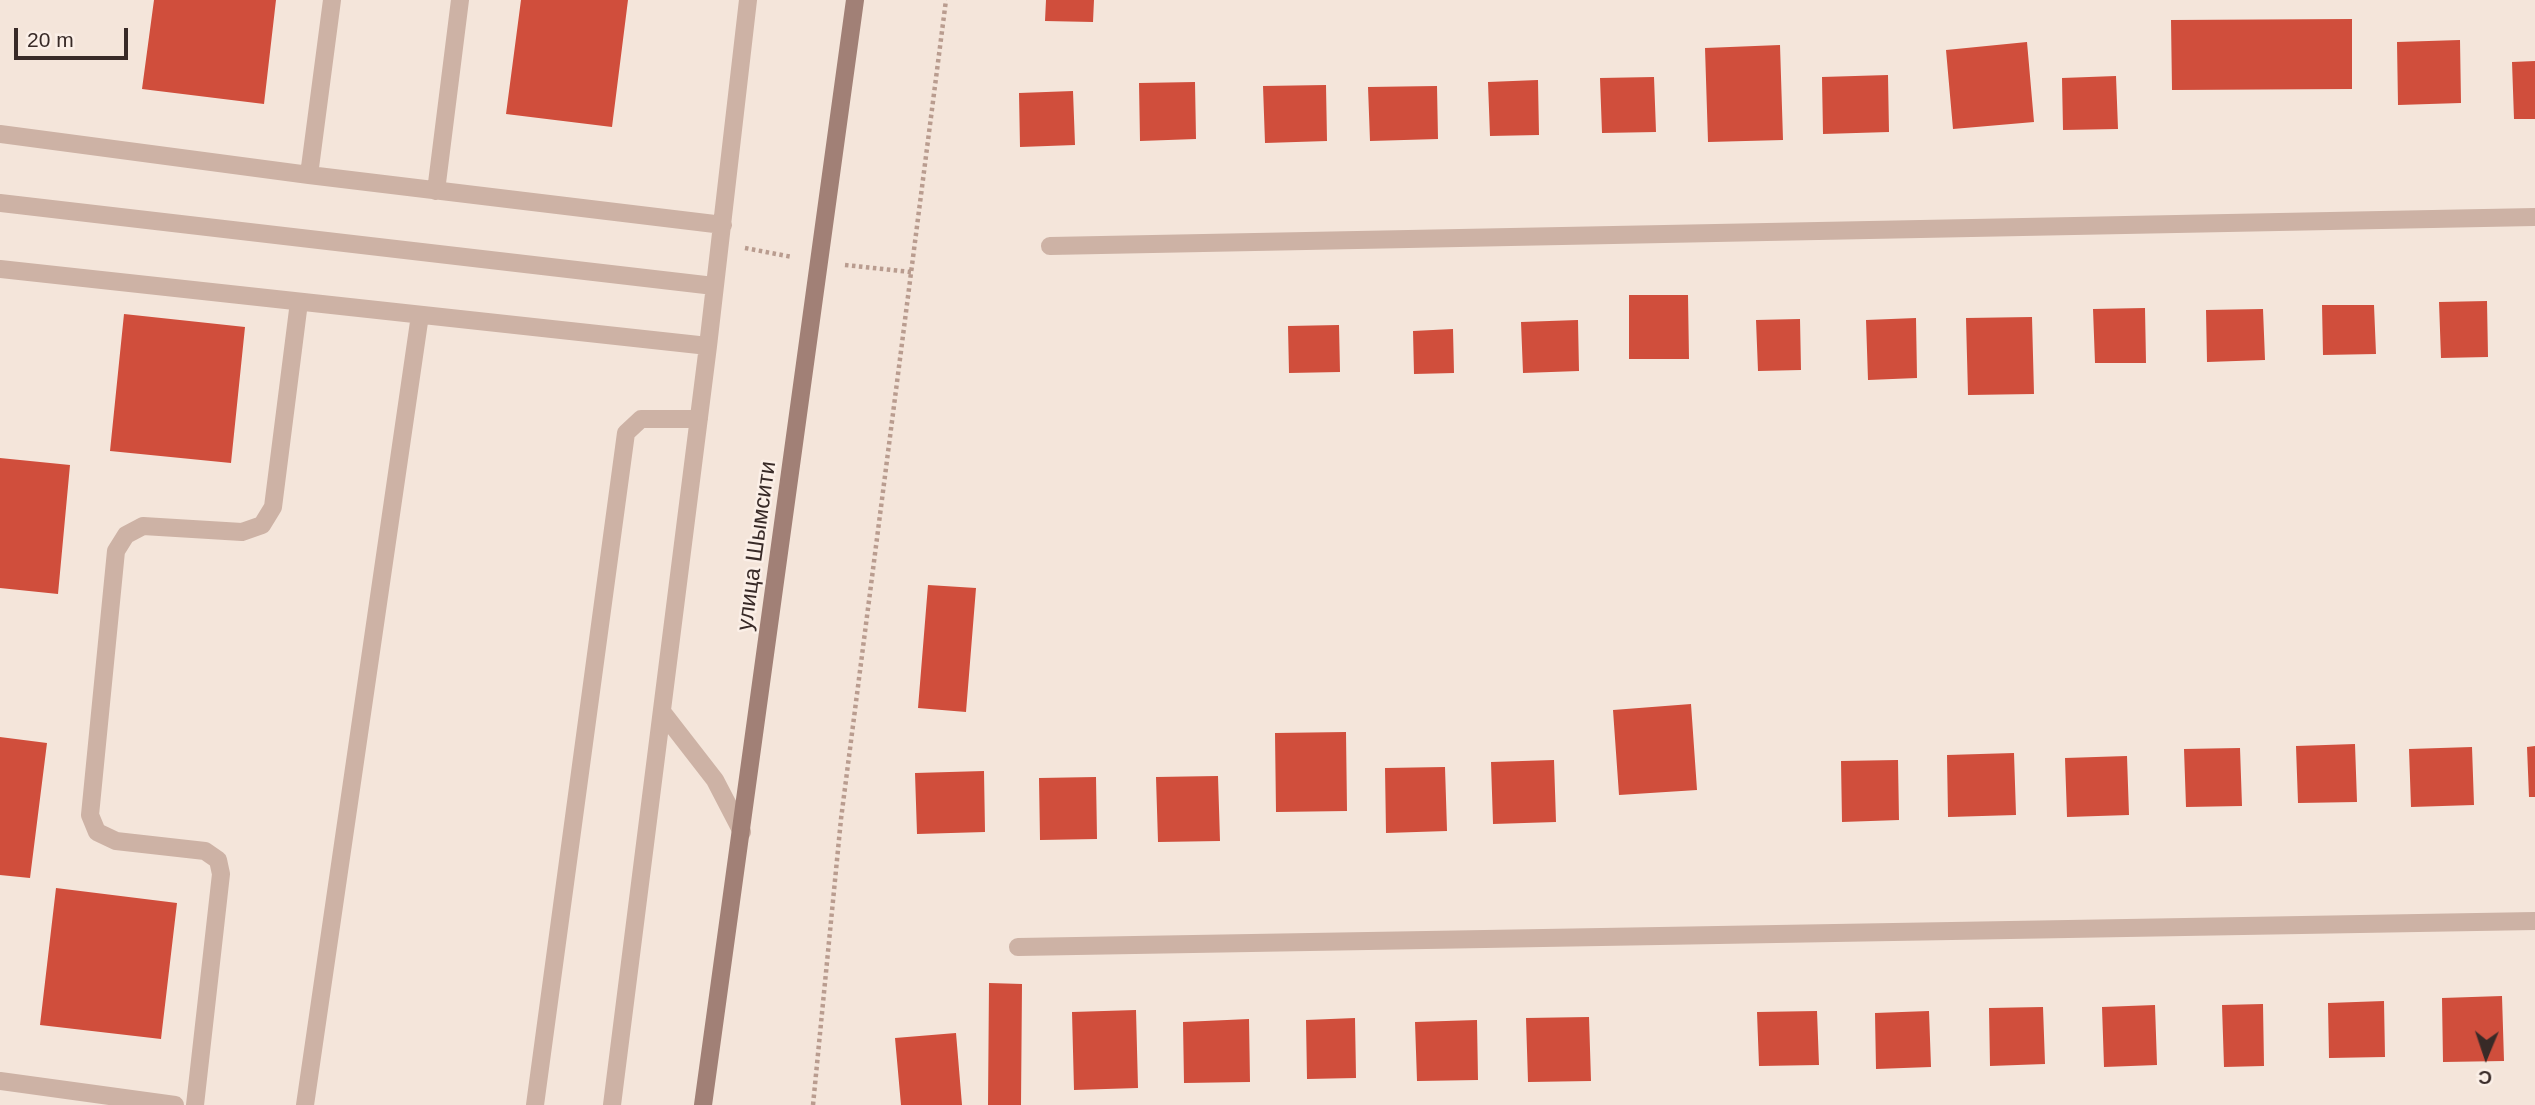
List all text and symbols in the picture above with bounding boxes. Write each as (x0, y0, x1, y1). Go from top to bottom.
scale bar (18, 14, 131, 58)
text: 20 m (27, 28, 74, 51)
street label: улица Шымсити (731, 460, 783, 632)
north arrow (2451, 1021, 2521, 1091)
text: С (2478, 1067, 2492, 1088)

